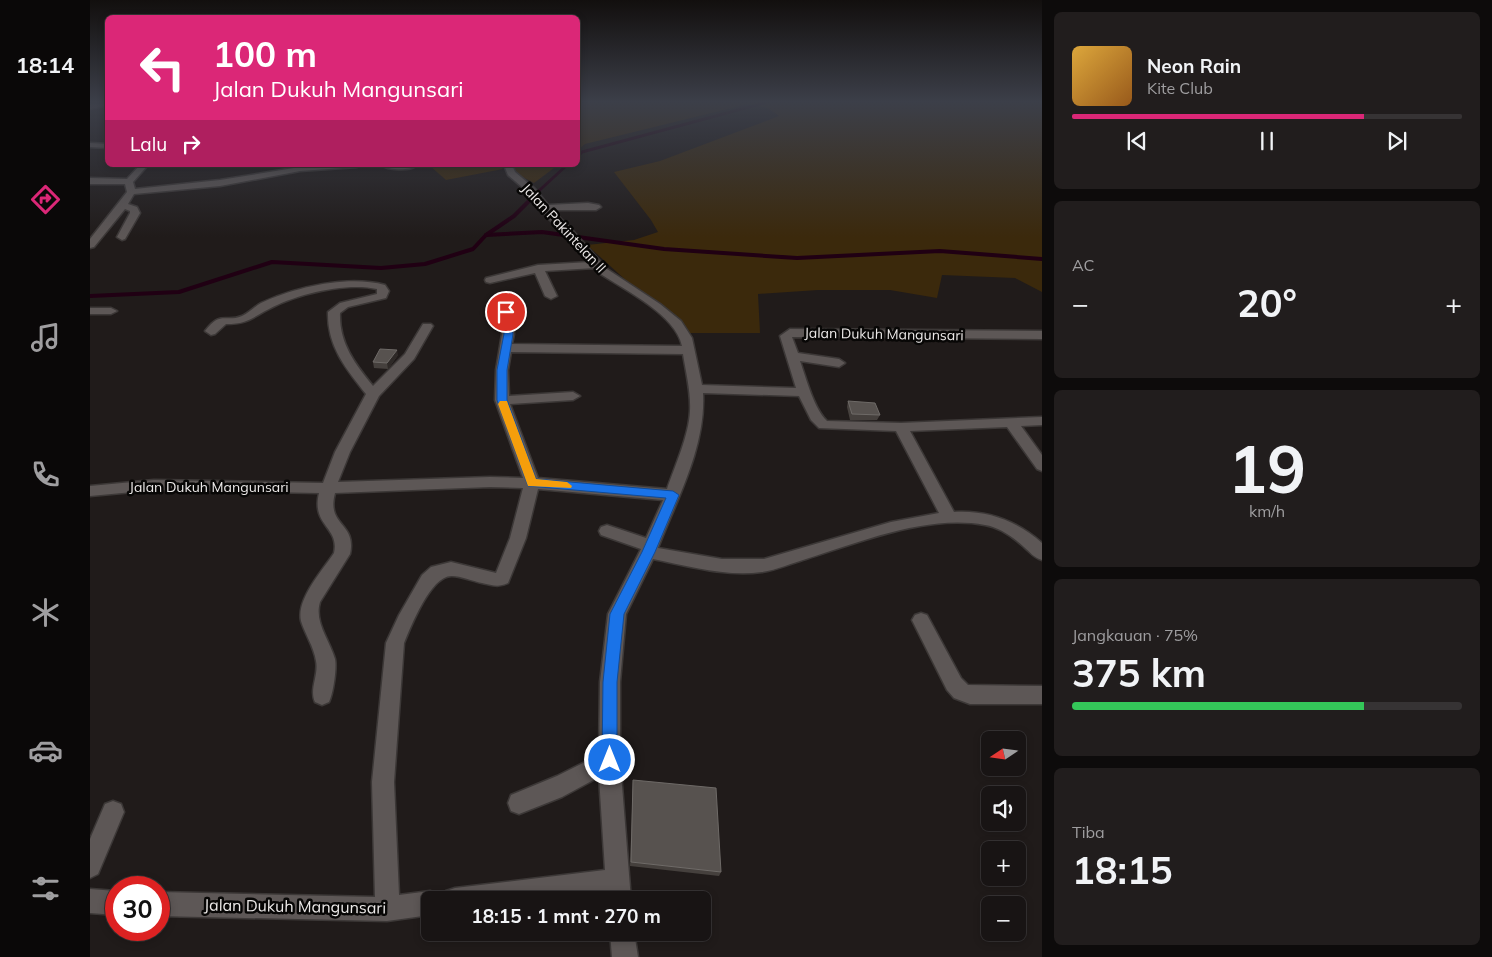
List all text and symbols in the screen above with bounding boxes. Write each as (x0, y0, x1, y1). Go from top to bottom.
text: 100 m (213, 32, 317, 76)
icon: left (130, 35, 195, 100)
text: 18:14 (16, 51, 74, 79)
text: Neon Rain (1147, 54, 1241, 78)
text: Jalan Dukuh Mangunsari (213, 75, 463, 103)
text: Kite Club (1147, 78, 1213, 98)
icon: previous (1123, 127, 1151, 155)
icon: pause (1253, 127, 1281, 155)
icon: next (1383, 127, 1411, 155)
icon: right (177, 130, 205, 158)
text: Lalu (130, 132, 167, 156)
street label: Jalan Pakintelan II (518, 180, 610, 276)
icon: directions (28, 182, 63, 217)
text: AC (1072, 255, 1095, 275)
text: 20° (1237, 279, 1297, 327)
text: − (1072, 286, 1089, 321)
text: + (1445, 286, 1462, 321)
pin (485, 291, 527, 333)
icon: arrive (492, 298, 520, 326)
icon: music (28, 320, 63, 355)
street label: Jalan Dukuh Mangunsari (804, 324, 964, 344)
text: 19 (1228, 428, 1306, 509)
icon: phone (28, 457, 63, 492)
street label: Jalan Dukuh Mangunsari (129, 478, 289, 496)
text: km/h (1249, 501, 1285, 521)
icon: climate (28, 595, 63, 630)
text: Jangkauan · 75% (1072, 625, 1198, 645)
text: 375 km (1072, 649, 1206, 697)
north arrow (981, 731, 1026, 776)
map controls (981, 731, 1026, 941)
icon: car (28, 733, 63, 768)
position arrow (583, 733, 635, 785)
button: sound (981, 786, 1026, 831)
text: Tiba (1072, 822, 1105, 842)
button: + (981, 841, 1026, 886)
text: 18:15 (1072, 846, 1173, 894)
icon: filters (28, 871, 63, 906)
speed limit sign: 30 (105, 876, 170, 941)
street label: Jalan Dukuh Mangunsari (204, 894, 386, 918)
button: − (981, 896, 1026, 941)
text: 18:15 · 1 mnt · 270 m (471, 904, 661, 928)

